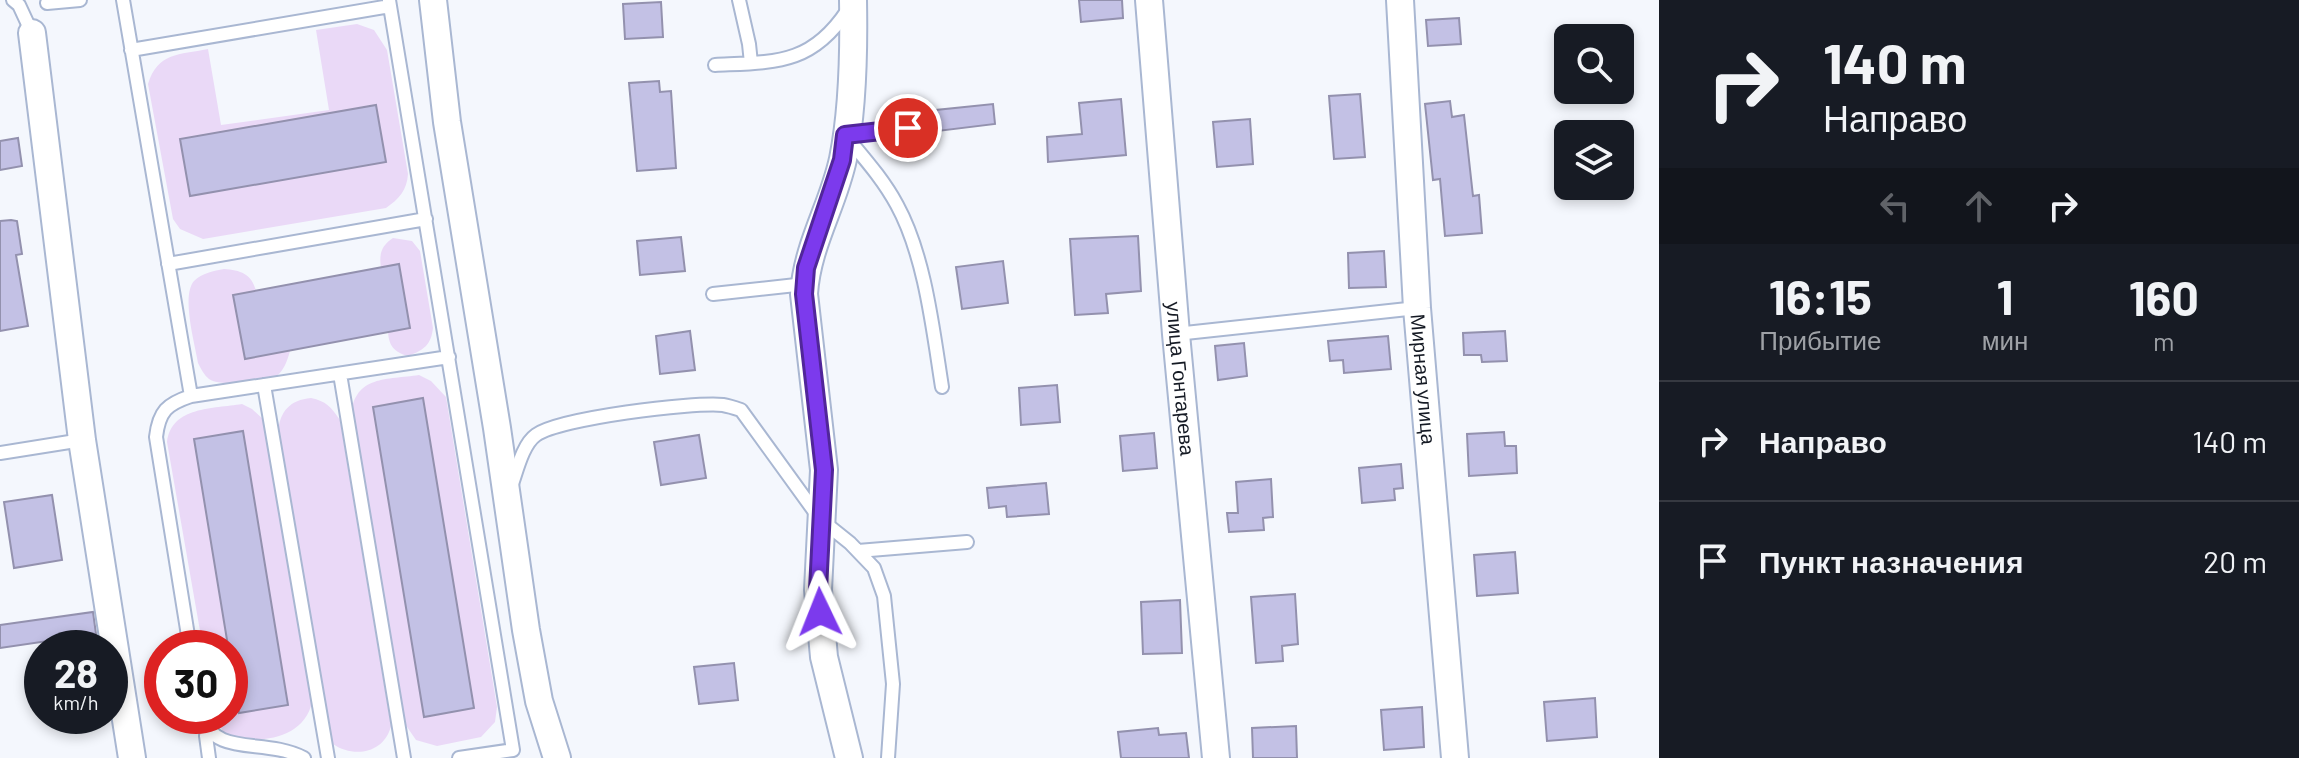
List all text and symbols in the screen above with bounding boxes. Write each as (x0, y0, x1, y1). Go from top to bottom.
map controls (1554, 24, 1634, 200)
button: search (1554, 24, 1634, 104)
text: 140 m (1823, 28, 1967, 95)
icon: right (1691, 32, 1795, 136)
pin (874, 94, 942, 162)
text: Направо (1823, 96, 1967, 139)
icon: arrive (886, 106, 930, 150)
button: layers (1554, 120, 1634, 200)
icon: left (1873, 184, 1917, 228)
icon: ahead (1957, 184, 2001, 228)
icon: right (2041, 184, 2085, 228)
text: 16:15 (1769, 267, 1872, 325)
text: 1 (1997, 267, 2014, 325)
text: 160 (2129, 268, 2199, 326)
street label: улица Гонтарева (1162, 301, 1200, 458)
street label: Мирная улица (1407, 313, 1442, 446)
text: Прибытие (1759, 324, 1881, 355)
text: мин (1982, 324, 2028, 355)
text: m (2153, 325, 2174, 356)
icon: right (1691, 419, 1735, 463)
text: Направо (1759, 423, 1887, 459)
text: 140 m (2192, 423, 2267, 459)
icon: arrive (1691, 539, 1735, 583)
text: Пункт назначения (1759, 543, 2023, 579)
text: 20 m (2203, 543, 2267, 579)
position arrow (778, 570, 862, 654)
speed limit sign: 30 (144, 630, 248, 734)
text: 28 (54, 648, 98, 696)
text: km/h (53, 690, 99, 714)

